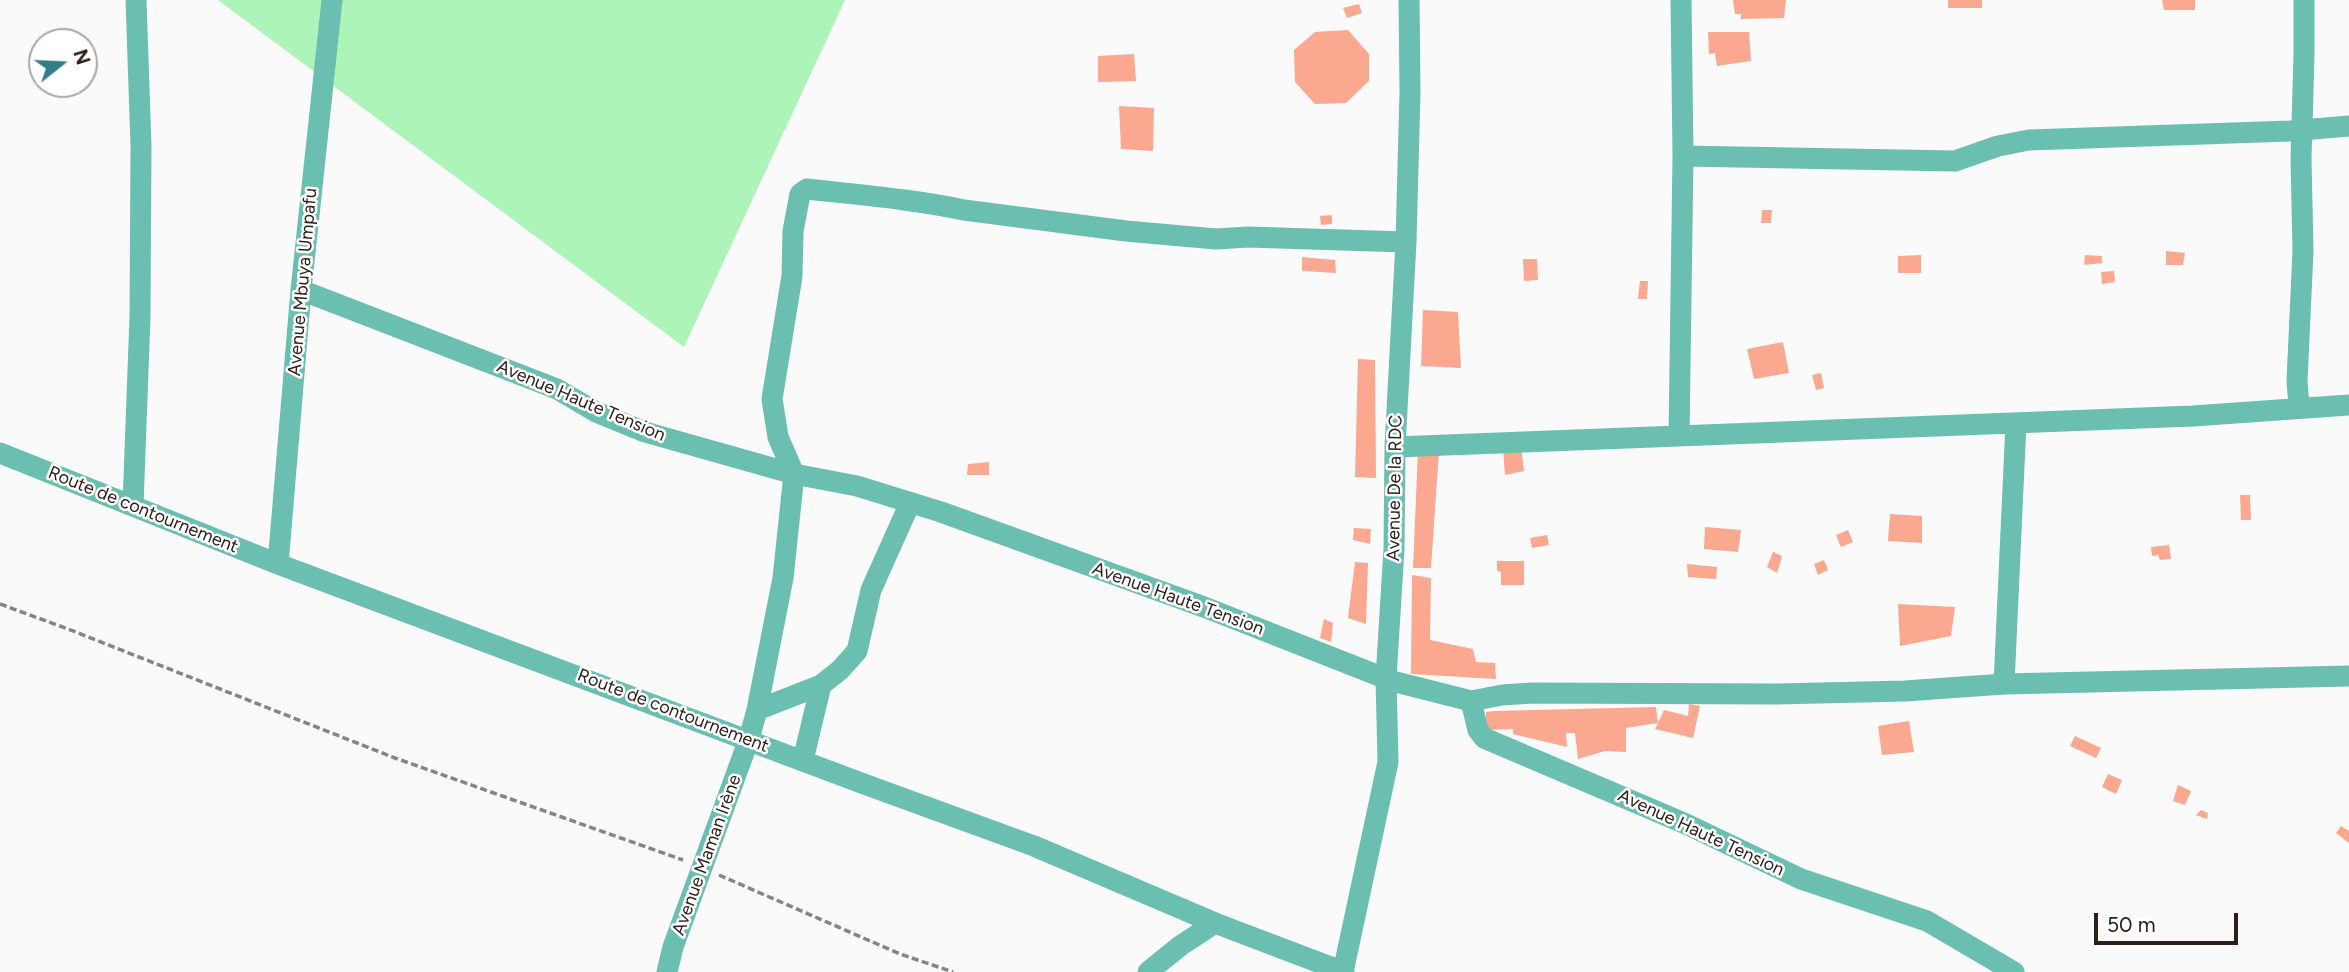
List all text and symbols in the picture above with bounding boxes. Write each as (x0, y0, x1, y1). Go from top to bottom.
north arrow (28, 28, 98, 98)
text: N (68, 46, 95, 68)
street label: Avenue Mbuya Umpafu (284, 187, 322, 377)
street label: Avenue Haute Tension (494, 356, 668, 446)
street label: Avenue De la RDC (1383, 415, 1407, 561)
street label: Route de contournement (45, 462, 241, 558)
street label: Avenue Haute Tension (1089, 558, 1267, 640)
street label: Route de contournement (574, 665, 772, 757)
street label: Avenue Maman Irène (668, 772, 746, 938)
street label: Avenue Haute Tension (1614, 785, 1788, 881)
scale bar (2097, 898, 2240, 942)
text: 50 m (2107, 912, 2156, 937)

